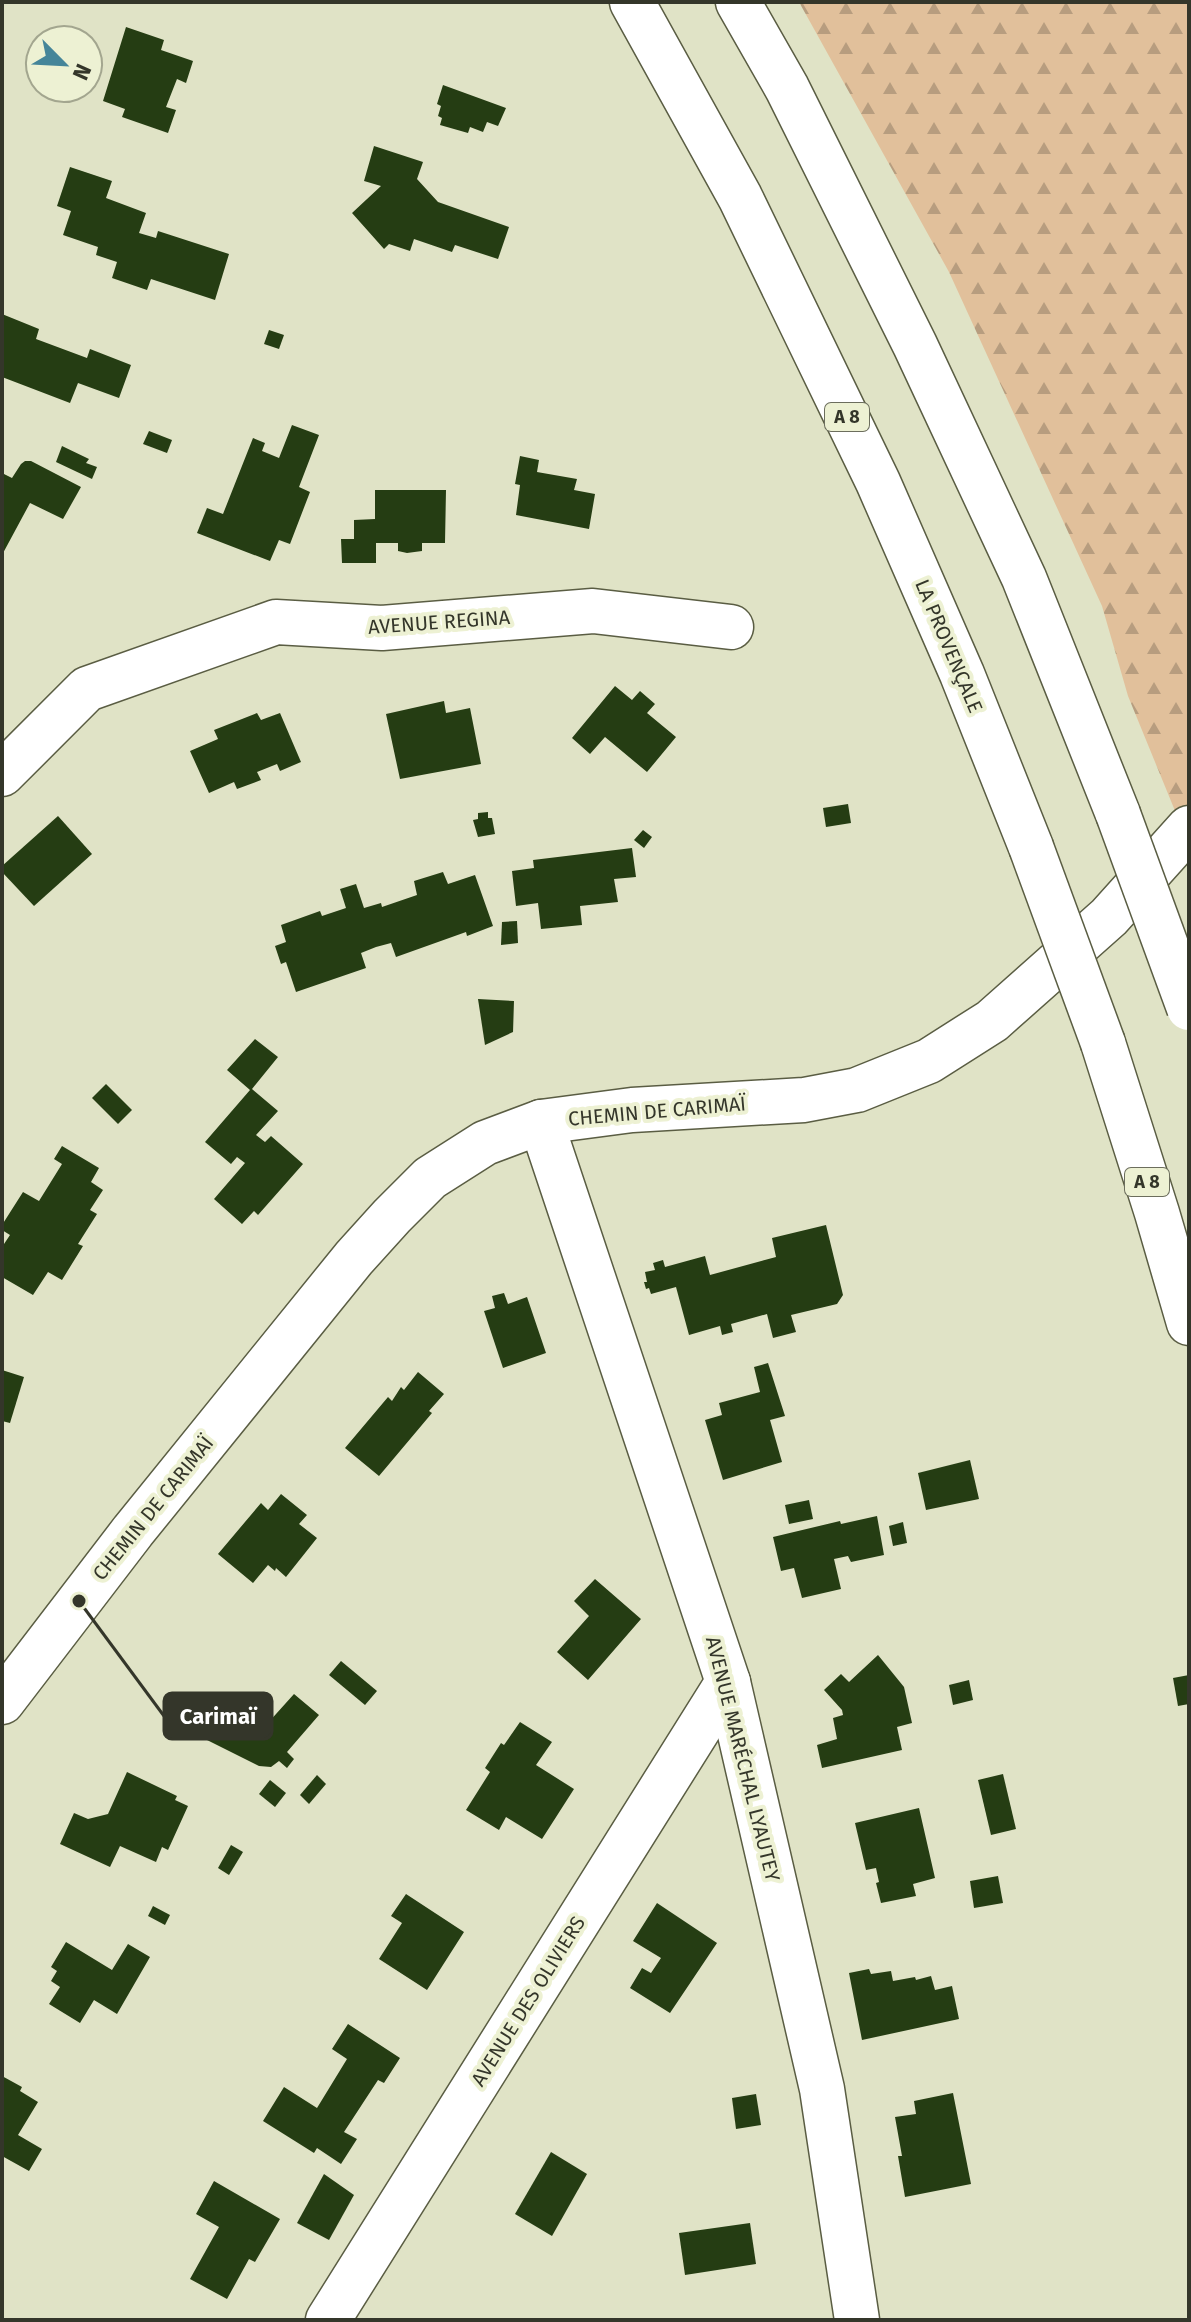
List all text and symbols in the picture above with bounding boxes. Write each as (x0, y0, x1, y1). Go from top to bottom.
north arrow (24, 24, 104, 104)
text: N (67, 60, 97, 84)
road number: A 8 (825, 403, 869, 431)
street label: LA PROVENÇALE (909, 576, 988, 717)
street label: AVENUE REGINA (367, 605, 511, 639)
street label: CHEMIN DE CARIMAÏ (567, 1091, 748, 1131)
road number: A 8 (1125, 1168, 1169, 1196)
street label: CHEMIN DE CARIMAÏ (88, 1430, 219, 1585)
street label: AVENUE MARÉCHAL LYAUTEY (701, 1634, 785, 1884)
callout: Carimaï (164, 1693, 272, 1739)
text: Carimaï (180, 1703, 258, 1730)
street label: AVENUE DES OLIVIERS (466, 1912, 590, 2090)

